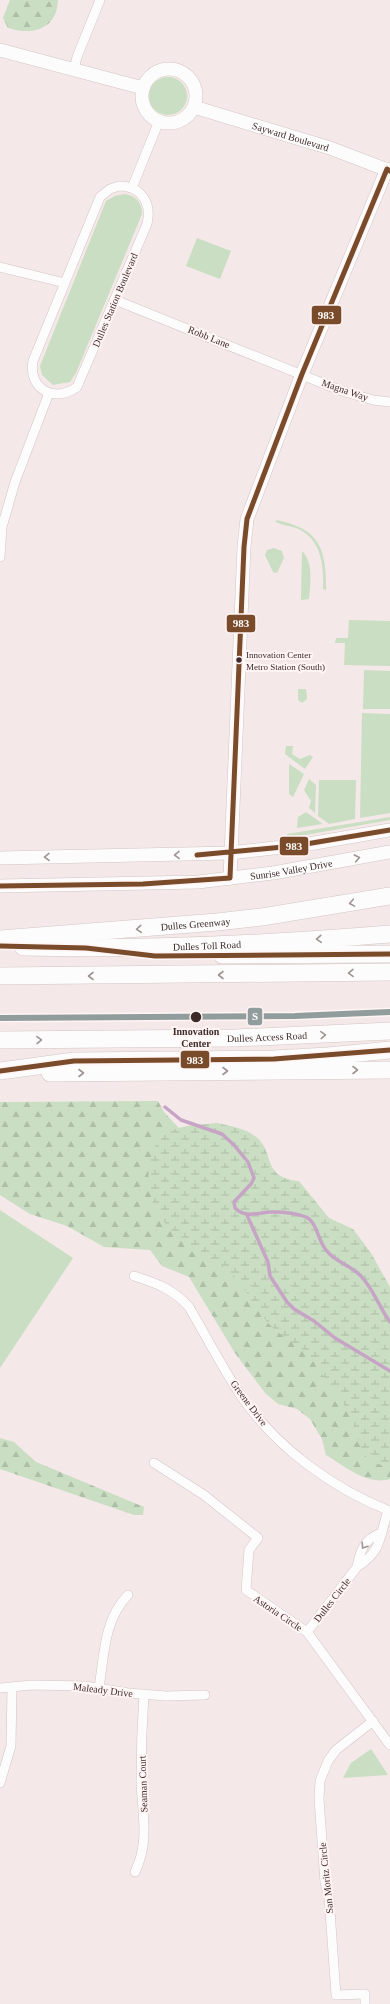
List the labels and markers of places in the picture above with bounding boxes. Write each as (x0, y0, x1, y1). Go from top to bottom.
place label: Innovation Center Metro Station (South) (246, 650, 325, 672)
marker: Innovation Center Metro Station (South) (234, 655, 244, 665)
marker: Innovation Center (189, 1010, 203, 1024)
place label: Innovation Center (173, 1026, 220, 1049)

